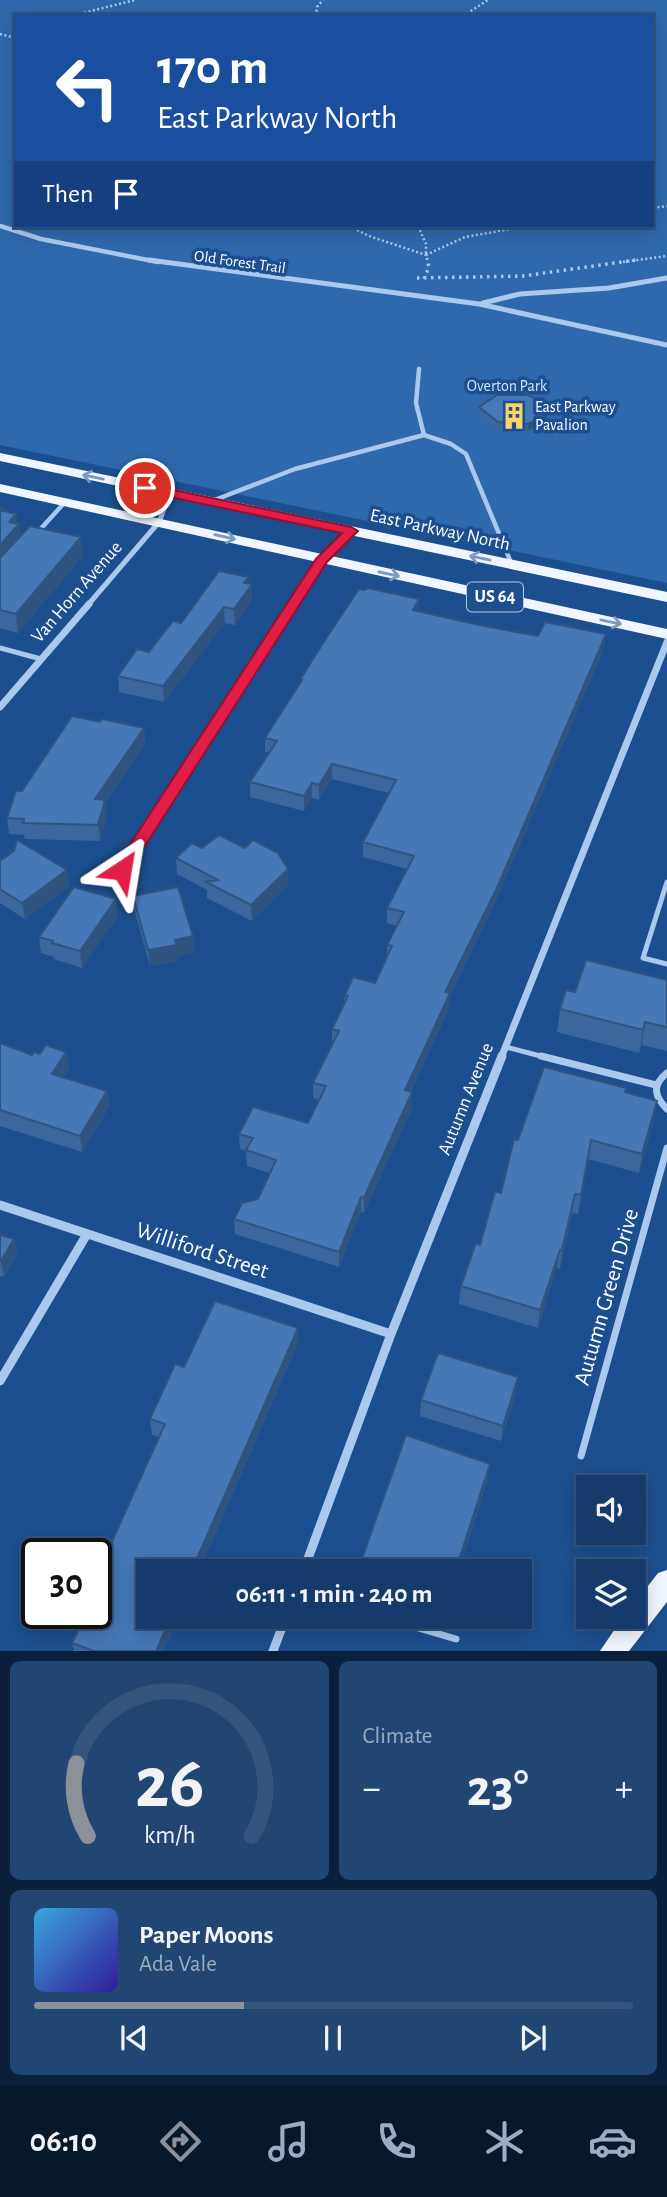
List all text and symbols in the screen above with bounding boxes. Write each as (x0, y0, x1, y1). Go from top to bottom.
icon: left (42, 42, 133, 133)
text: 170 m (157, 44, 268, 93)
text: East Parkway North (157, 102, 397, 134)
icon: arrive (107, 175, 145, 213)
text: Then (42, 181, 93, 207)
street label: Old Forest Trail (193, 248, 287, 276)
park label: Overton Park (467, 378, 548, 394)
place label: East Parkway Pavalion (535, 399, 616, 433)
building icon: East Parkway Pavalion (499, 401, 529, 431)
pin (115, 458, 175, 518)
one-way arrow (82, 469, 105, 483)
icon: arrive (126, 469, 164, 507)
street label: East Parkway North (368, 506, 512, 554)
one-way arrow (213, 531, 236, 544)
street label: Van Horn Avenue (28, 538, 126, 646)
one-way arrow (469, 551, 492, 565)
one-way arrow (377, 567, 400, 581)
road number: US 64 (467, 582, 523, 612)
one-way arrow (599, 616, 622, 630)
position arrow (85, 833, 159, 907)
street label: Autumn Avenue (435, 1040, 497, 1158)
street label: Autumn Green Drive (571, 1206, 643, 1388)
street label: Williford Street (133, 1219, 272, 1283)
map controls (576, 1475, 646, 1629)
button: sound (576, 1475, 646, 1545)
speed limit sign: 30 (21, 1538, 112, 1629)
button: layers (576, 1559, 646, 1629)
text: 06:11 · 1 min · 240 m (236, 1581, 432, 1607)
text: Climate (363, 1725, 432, 1748)
text: 26 (135, 1749, 204, 1822)
text: 23° (467, 1763, 529, 1815)
text: − (363, 1770, 381, 1808)
text: + (615, 1770, 633, 1808)
text: km/h (143, 1823, 195, 1848)
text: Paper Moons (139, 1922, 274, 1948)
text: Ada Vale (139, 1953, 217, 1976)
icon: previous (115, 2019, 153, 2057)
icon: pause (314, 2019, 352, 2057)
icon: next (514, 2019, 552, 2057)
icon: directions (156, 2117, 205, 2166)
icon: music (264, 2117, 313, 2166)
icon: phone (372, 2117, 421, 2166)
icon: climate (480, 2117, 529, 2166)
icon: car (588, 2117, 637, 2166)
text: 06:10 (30, 2125, 97, 2157)

